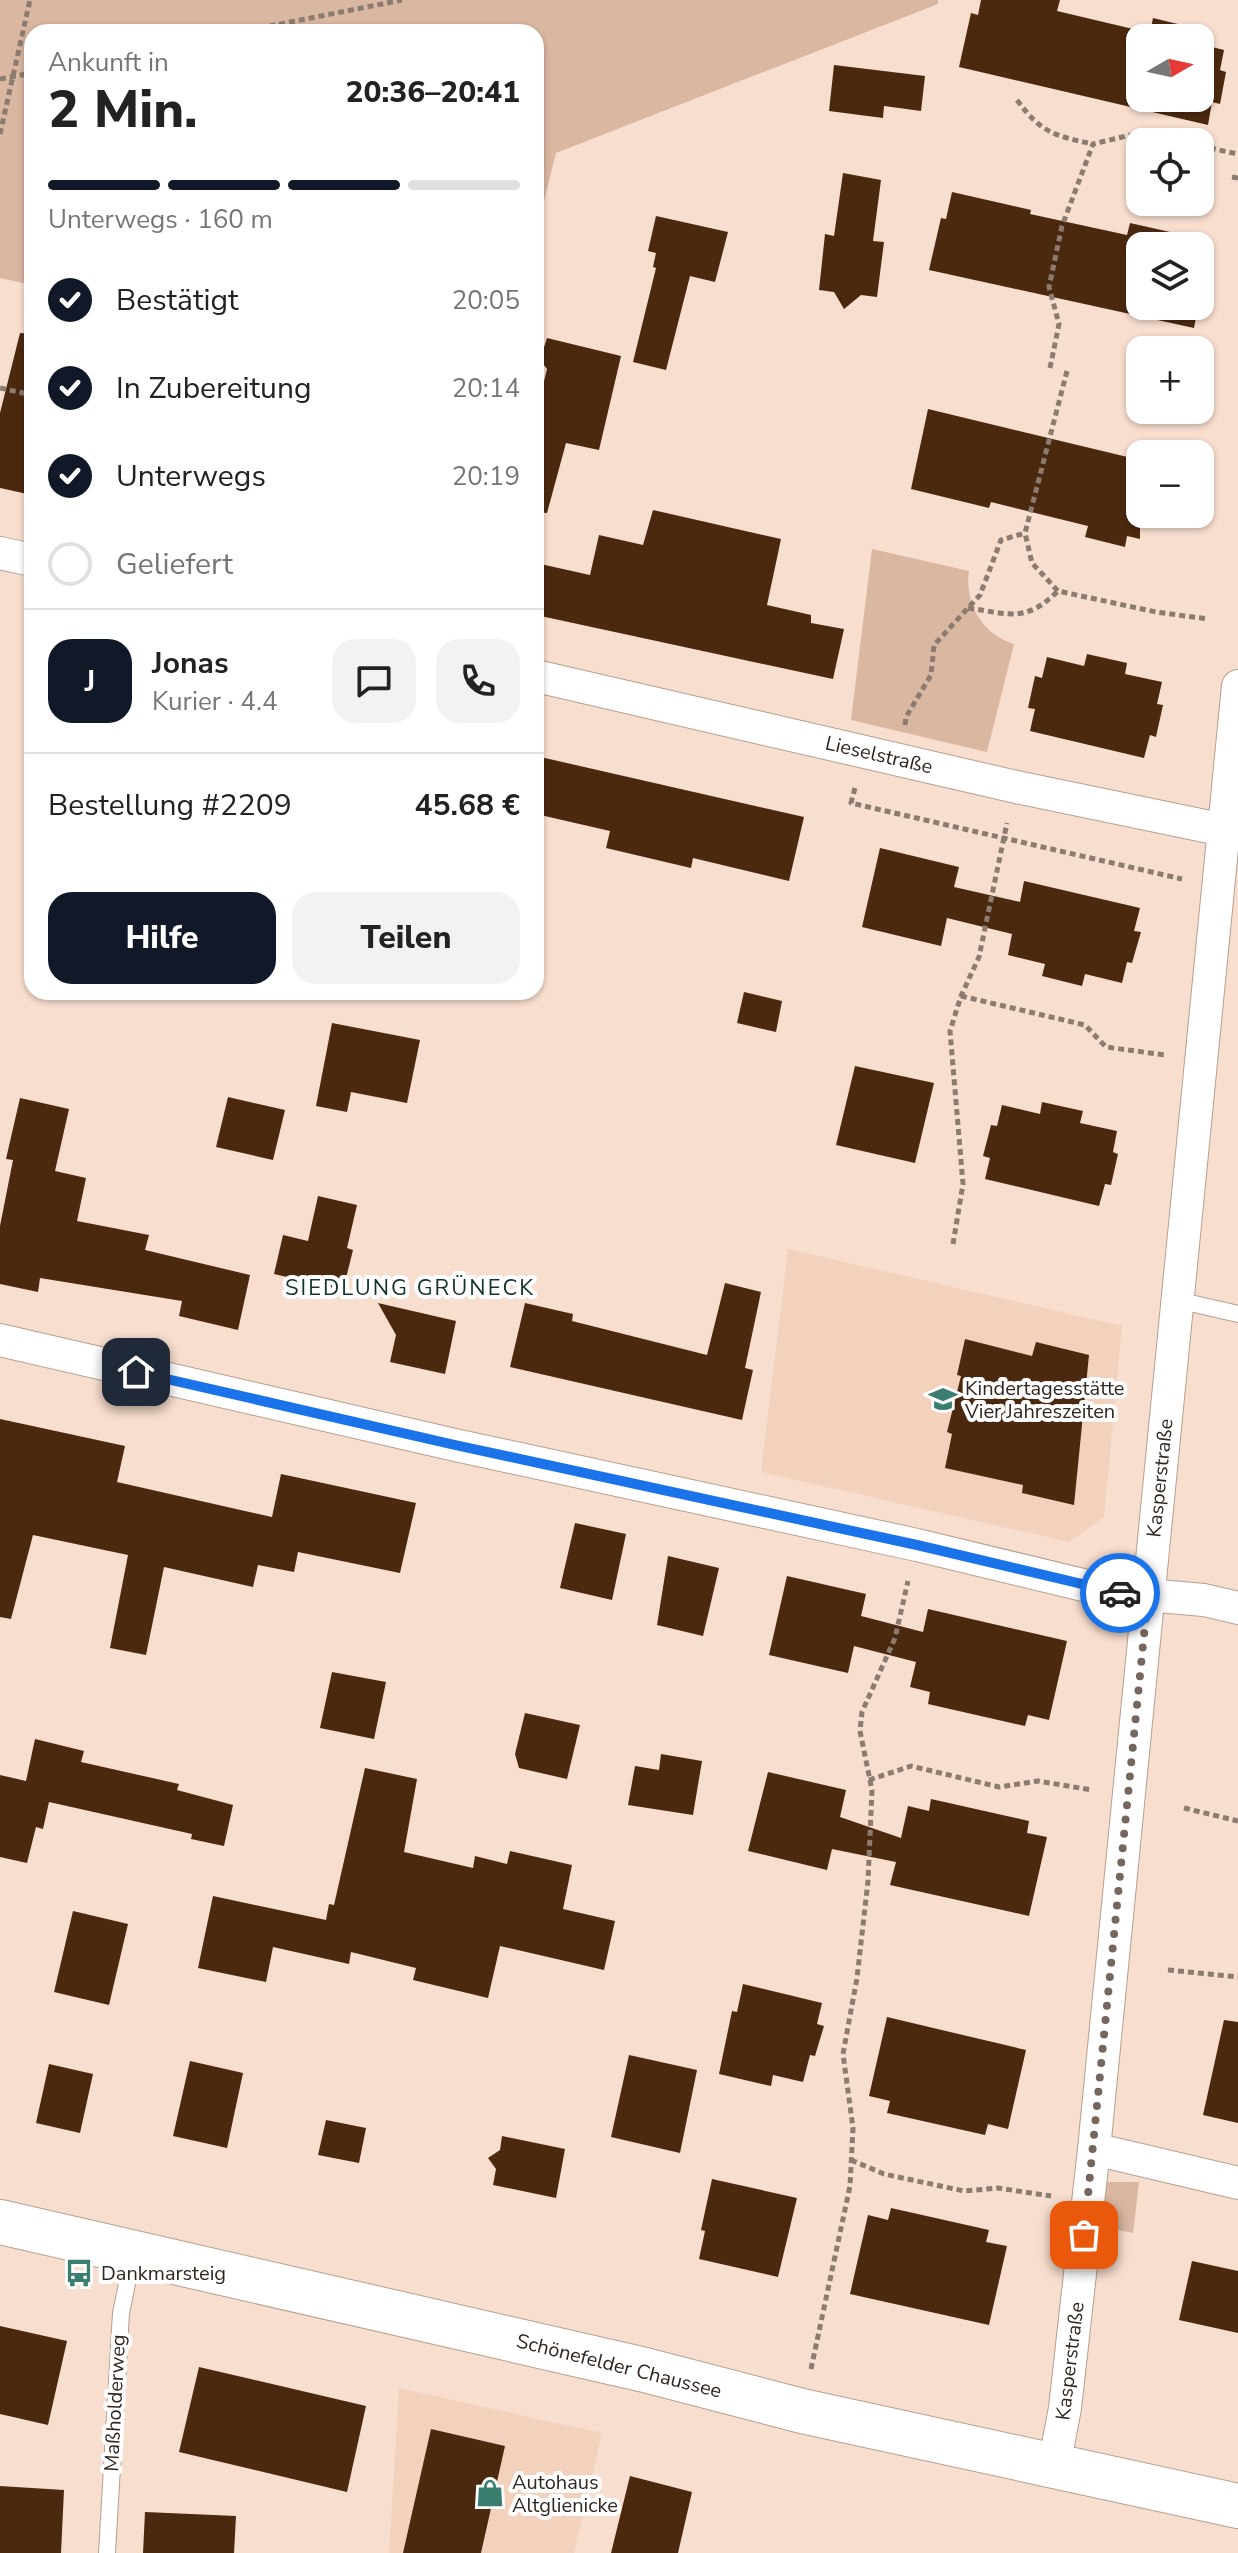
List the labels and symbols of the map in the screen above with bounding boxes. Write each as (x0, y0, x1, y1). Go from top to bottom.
north arrow (1126, 24, 1214, 112)
street label: Lieselstraße (823, 730, 935, 780)
district label: SIEDLUNG GRÜNECK (285, 1273, 535, 1303)
pin (102, 1338, 170, 1406)
place label: Kindertagesstätte Vier Jahreszeiten (964, 1375, 1124, 1425)
school or university icon: Kindertagesstätte Vier Jahreszeiten (928, 1384, 958, 1414)
street label: Kasperstraße (1140, 1417, 1180, 1539)
courier (1080, 1553, 1160, 1633)
pin (1050, 2201, 1118, 2269)
bus stop icon: Dankmarsteig (64, 2258, 94, 2288)
place label: Dankmarsteig (101, 2260, 226, 2287)
street label: Kasperstraße (1049, 2300, 1091, 2422)
street label: Schönefelder Chaussee (514, 2327, 724, 2405)
street label: Maßholderweg (98, 2334, 132, 2472)
place label: Autohaus Altglienicke (512, 2469, 618, 2519)
shop icon: Autohaus Altglienicke (475, 2478, 505, 2508)

